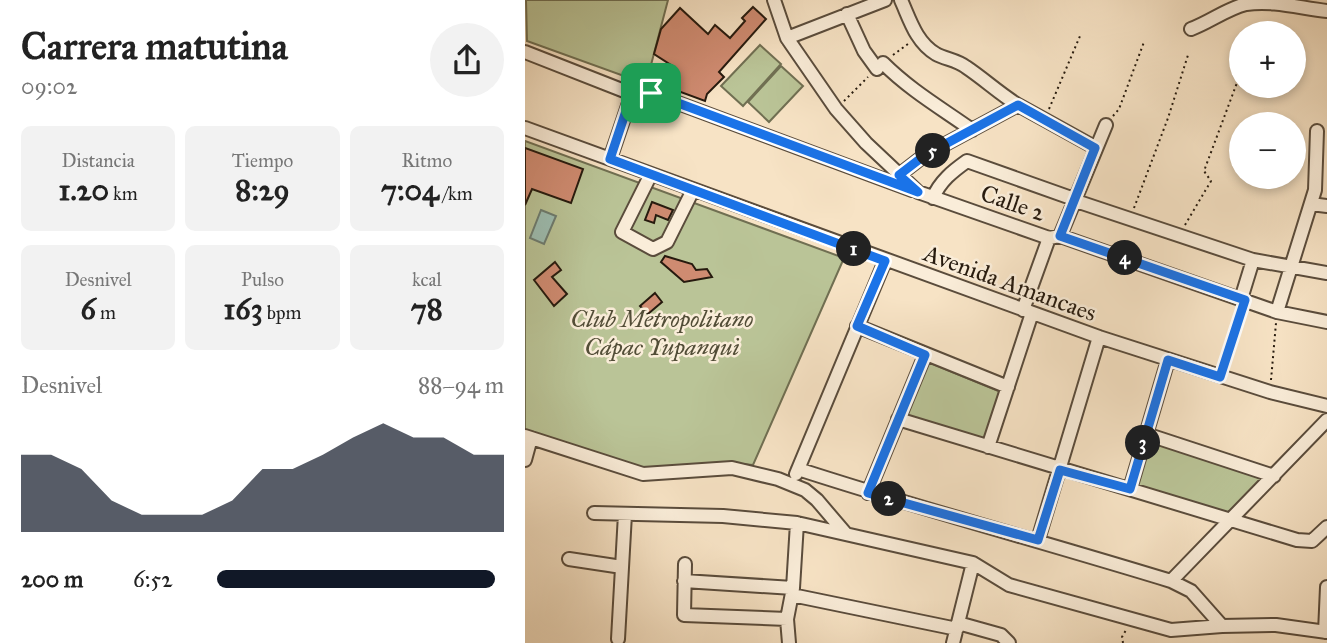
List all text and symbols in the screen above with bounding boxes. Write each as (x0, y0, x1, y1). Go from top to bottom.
map controls (1229, 21, 1306, 189)
button: + (1229, 21, 1306, 98)
text: Carrera matutina (21, 23, 288, 69)
button: share (430, 23, 504, 97)
pin (621, 63, 681, 123)
text: 09:02 (21, 72, 77, 100)
icon: arrive (632, 74, 670, 112)
button: − (1229, 112, 1306, 189)
pin: 5 (915, 134, 951, 168)
text: 5 (928, 139, 937, 162)
text: Distancia (61, 149, 135, 172)
text: Tiempo (232, 149, 293, 172)
text: Ritmo (401, 149, 452, 172)
text: 1.20 (59, 172, 109, 208)
text: 8:29 (235, 172, 290, 208)
text: 7:04 (381, 172, 439, 208)
street label: Calle 2 (977, 178, 1049, 228)
text: km (109, 182, 138, 205)
text: /km (439, 182, 473, 205)
pin: 1 (837, 232, 871, 266)
text: 1 (850, 237, 857, 260)
street label: Avenida Amancaes (919, 237, 1101, 328)
pin: 4 (1107, 240, 1143, 276)
text: 4 (1119, 246, 1130, 269)
text: Desnivel (65, 268, 132, 291)
text: Pulso (241, 268, 284, 291)
text: kcal (412, 268, 442, 291)
text: 6 (80, 291, 96, 327)
text: 163 (224, 291, 263, 327)
text: 78 (411, 291, 443, 327)
text: m (96, 301, 116, 324)
text: bpm (263, 301, 301, 324)
park label: Club Metropolitano Cápac Yupanqui (571, 304, 753, 362)
text: Desnivel (21, 371, 102, 399)
text: 88–94 m (418, 371, 504, 399)
pin: 3 (1125, 426, 1161, 460)
text: 3 (1139, 431, 1146, 454)
pin: 2 (871, 482, 907, 516)
text: 2 (884, 487, 893, 510)
text: 200 m (21, 565, 83, 593)
text: 6:52 (133, 565, 173, 593)

